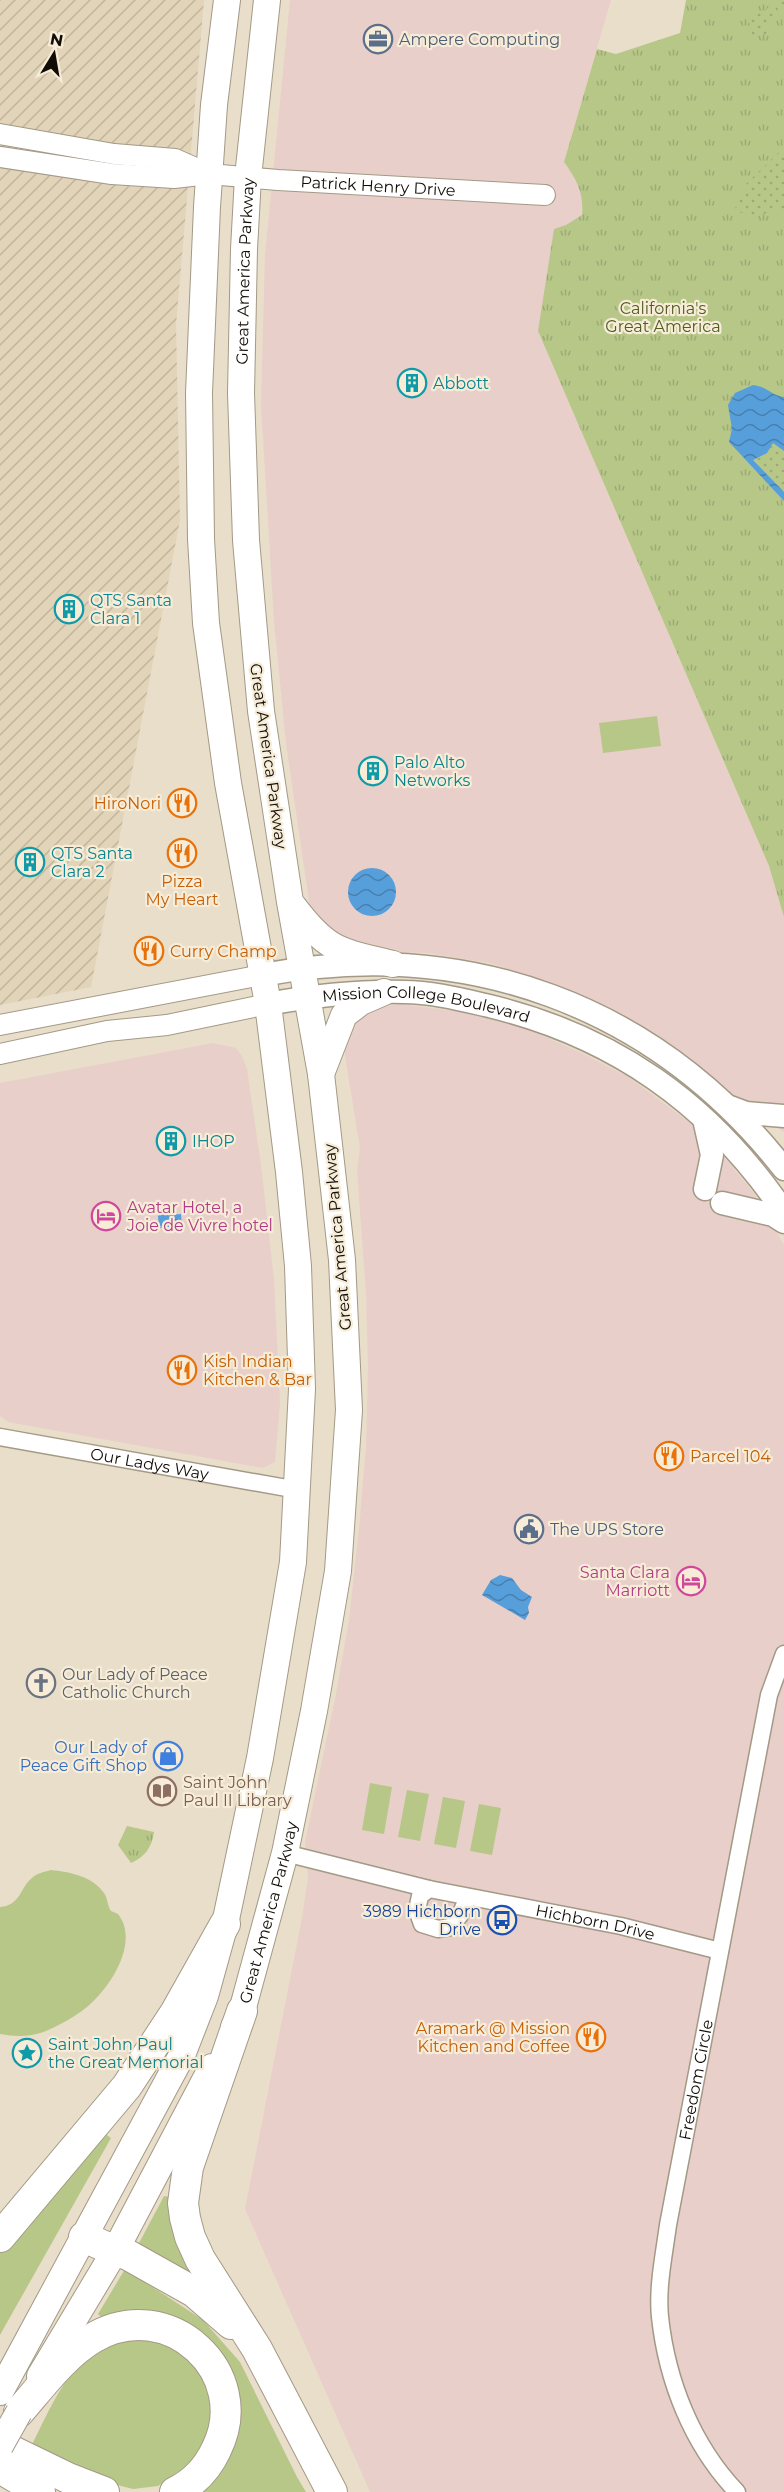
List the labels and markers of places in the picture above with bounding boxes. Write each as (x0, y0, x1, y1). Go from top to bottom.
office icon: Ampere Computing (362, 23, 394, 55)
place label: Ampere Computing (399, 30, 560, 49)
building icon: Abbott (396, 367, 428, 399)
place label: Abbott (433, 374, 489, 393)
place label: QTS Santa Clara 1 (90, 591, 172, 628)
building icon: QTS Santa Clara 1 (53, 593, 85, 625)
place label: Palo Alto Networks (394, 753, 470, 790)
building icon: Palo Alto Networks (357, 755, 389, 787)
restaurant icon: HiroNori (166, 787, 198, 819)
place label: HiroNori (94, 794, 161, 813)
restaurant icon: Pizza My Heart (166, 837, 198, 869)
place label: QTS Santa Clara 2 (51, 844, 133, 881)
building icon: QTS Santa Clara 2 (14, 846, 46, 878)
place label: Pizza My Heart (145, 872, 219, 909)
restaurant icon: Curry Champ (133, 935, 165, 967)
place label: Curry Champ (170, 942, 277, 961)
building icon: IHOP (155, 1125, 187, 1157)
place label: IHOP (192, 1132, 235, 1151)
place label: Avatar Hotel, a Joie de Vivre hotel (126, 1198, 273, 1235)
hotel icon: Avatar Hotel, a Joie de Vivre hotel (90, 1200, 122, 1232)
place label: Kish Indian Kitchen & Bar (203, 1352, 312, 1389)
restaurant icon: Kish Indian Kitchen & Bar (166, 1354, 198, 1386)
restaurant icon: Parcel 104 (653, 1440, 685, 1472)
place label: Parcel 104 (690, 1447, 771, 1466)
public building icon: The UPS Store (513, 1513, 545, 1545)
place label: The UPS Store (550, 1520, 664, 1539)
place label: Santa Clara Marriott (580, 1563, 670, 1600)
hotel icon: Santa Clara Marriott (675, 1565, 707, 1597)
place label: Our Lady of Peace Catholic Church (62, 1665, 208, 1702)
church icon: Our Lady of Peace Catholic Church (25, 1667, 57, 1699)
place label: Our Lady of Peace Gift Shop (20, 1738, 148, 1775)
shop icon: Our Lady of Peace Gift Shop (152, 1740, 184, 1772)
place label: Saint John Paul II Library (183, 1773, 292, 1810)
library icon: Saint John Paul II Library (146, 1775, 178, 1807)
place label: 3989 Hichborn Drive (363, 1902, 481, 1939)
bus stop icon: 3989 Hichborn Drive (486, 1904, 518, 1936)
place label: Aramark @ Mission Kitchen and Coffee (416, 2019, 570, 2056)
restaurant icon: Aramark @ Mission Kitchen and Coffee (575, 2021, 607, 2053)
place label: Saint John Paul the Great Memorial (48, 2035, 204, 2072)
place icon: Saint John Paul the Great Memorial (11, 2037, 43, 2069)

